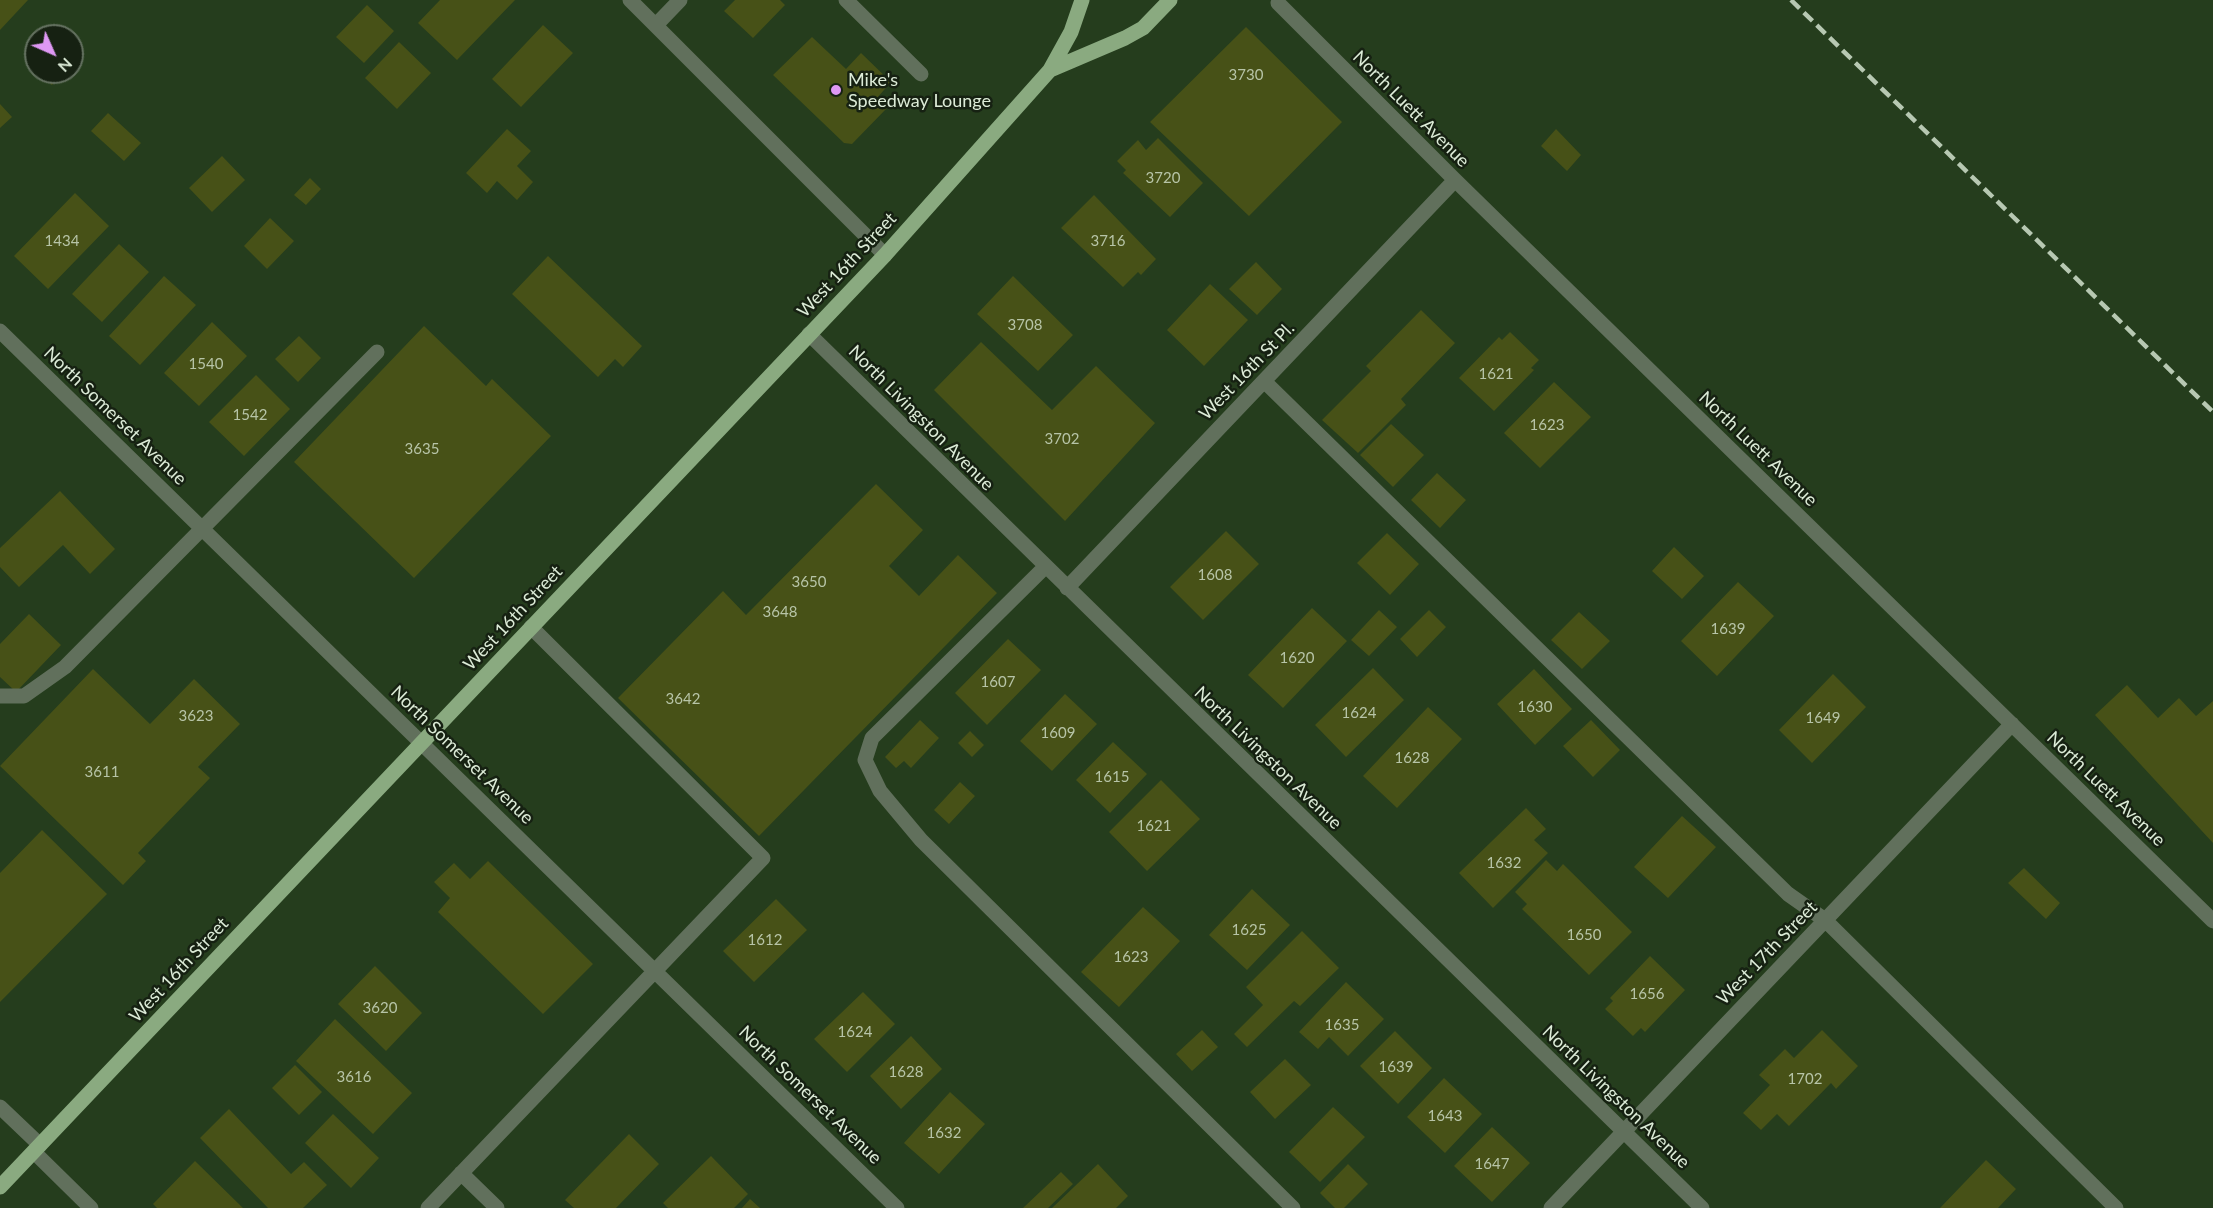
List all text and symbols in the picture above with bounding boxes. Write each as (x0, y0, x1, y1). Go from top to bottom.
north arrow (24, 24, 84, 84)
street label: North Luett Avenue (1348, 46, 1474, 172)
text: N (55, 55, 77, 77)
house number: 3730 (1229, 66, 1263, 84)
place label: Mike's Speedway Lounge (848, 69, 991, 112)
marker: Mike's Speedway Lounge (829, 83, 843, 97)
house number: 3720 (1146, 169, 1180, 187)
street label: West 16th Street (793, 208, 901, 322)
house number: 1434 (45, 232, 79, 250)
house number: 3716 (1091, 232, 1125, 250)
house number: 3708 (1008, 316, 1042, 334)
street label: West 16th St Pl. (1195, 318, 1299, 424)
street label: North Livingston Avenue (844, 341, 998, 495)
street label: North Somerset Avenue (39, 342, 191, 490)
house number: 1540 (189, 355, 223, 373)
house number: 1621 (1479, 365, 1513, 383)
street label: North Luett Avenue (1694, 387, 1822, 511)
house number: 1542 (233, 406, 267, 424)
house number: 1623 (1530, 416, 1564, 434)
house number: 3702 (1045, 430, 1079, 448)
house number: 3635 (405, 440, 439, 458)
street label: West 16th Street (459, 561, 567, 675)
house number: 1608 (1198, 566, 1232, 584)
house number: 3650 (792, 573, 826, 591)
house number: 3648 (763, 603, 797, 621)
house number: 1639 (1711, 620, 1745, 638)
house number: 1620 (1280, 649, 1314, 667)
house number: 1607 (981, 673, 1015, 691)
street label: North Somerset Avenue (386, 681, 538, 829)
street label: North Livingston Avenue (1190, 682, 1346, 834)
house number: 3642 (666, 690, 700, 708)
house number: 1630 (1518, 698, 1552, 716)
house number: 1624 (1342, 704, 1376, 722)
house number: 3623 (179, 707, 213, 725)
house number: 1649 (1806, 709, 1840, 727)
house number: 1609 (1041, 724, 1075, 742)
street label: North Luett Avenue (2042, 727, 2170, 851)
house number: 1628 (1395, 749, 1429, 767)
house number: 3611 (85, 763, 119, 781)
house number: 1615 (1095, 768, 1129, 786)
house number: 1621 (1137, 817, 1171, 835)
house number: 1632 (1487, 854, 1521, 872)
street label: West 17th Street (1712, 897, 1822, 1009)
street label: West 16th Street (125, 913, 233, 1027)
house number: 1625 (1232, 921, 1266, 939)
house number: 1650 (1567, 926, 1601, 944)
house number: 1612 (748, 931, 782, 949)
house number: 1623 (1114, 948, 1148, 966)
house number: 1656 (1630, 985, 1664, 1003)
house number: 3620 (363, 999, 397, 1017)
house number: 1635 (1325, 1016, 1359, 1034)
street label: North Somerset Avenue (734, 1021, 886, 1169)
street label: North Livingston Avenue (1538, 1021, 1694, 1173)
house number: 1624 (838, 1023, 872, 1041)
house number: 1639 (1379, 1058, 1413, 1076)
house number: 1628 (889, 1063, 923, 1081)
house number: 3616 (337, 1068, 371, 1086)
house number: 1702 (1788, 1070, 1822, 1088)
house number: 1643 (1428, 1107, 1462, 1125)
house number: 1632 (927, 1124, 961, 1142)
house number: 1647 (1475, 1155, 1509, 1173)

